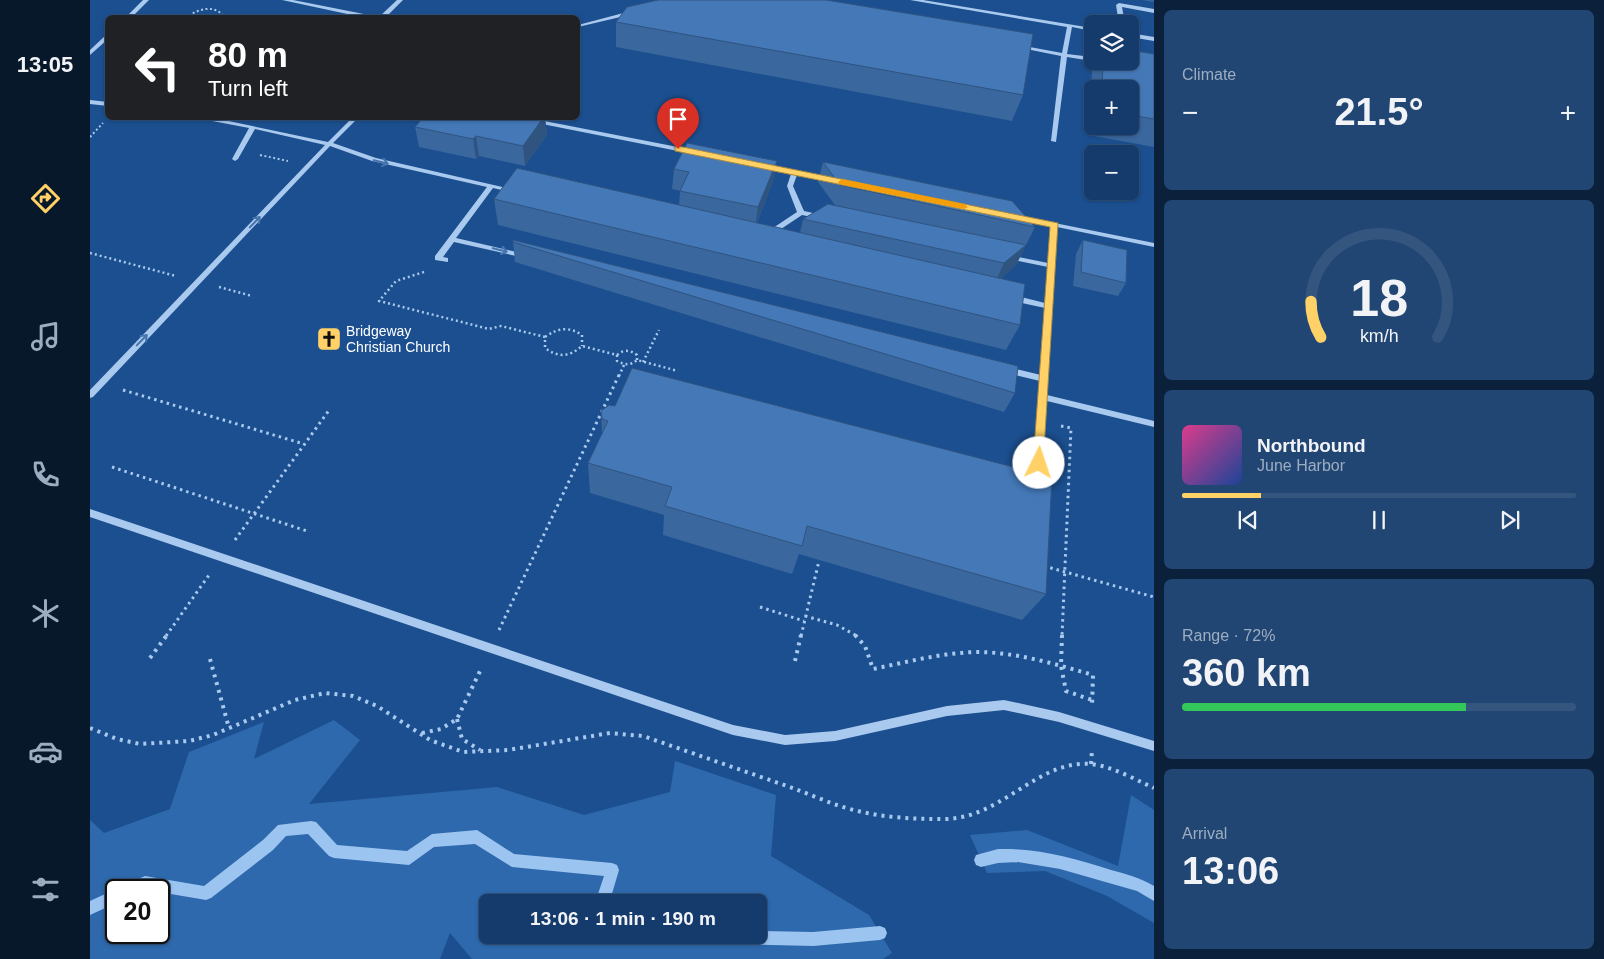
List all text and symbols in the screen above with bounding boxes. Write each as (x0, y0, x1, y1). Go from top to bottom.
map controls (1084, 15, 1139, 200)
button: layers (1084, 15, 1139, 70)
icon: left (125, 35, 190, 100)
text: 80 m (208, 35, 288, 74)
text: 13:05 (17, 52, 73, 77)
text: Climate (1182, 66, 1236, 83)
text: Turn left (208, 76, 288, 101)
button: + (1084, 80, 1139, 135)
text: 21.5° (1334, 91, 1424, 133)
text: − (1182, 97, 1198, 128)
text: + (1560, 97, 1576, 128)
pin (657, 98, 699, 149)
icon: arrive (664, 105, 692, 133)
button: − (1084, 145, 1139, 200)
one-way arrow (372, 158, 388, 167)
icon: directions (28, 181, 63, 216)
one-way arrow (249, 216, 261, 229)
one-way arrow (491, 246, 507, 255)
text: 18 (1350, 269, 1408, 327)
icon: music (28, 319, 63, 354)
place label: Bridgeway Christian Church (346, 323, 450, 355)
church icon: Bridgeway Christian Church (316, 326, 342, 352)
text: km/h (1360, 326, 1398, 346)
one-way arrow (136, 334, 149, 346)
text: Northbound (1257, 435, 1366, 456)
position arrow (1012, 436, 1064, 488)
icon: phone (28, 457, 63, 492)
text: June Harbor (1257, 457, 1345, 474)
icon: previous (1234, 506, 1262, 534)
icon: pause (1365, 506, 1393, 534)
icon: next (1496, 506, 1524, 534)
icon: climate (28, 596, 63, 631)
text: Range · 72% (1182, 627, 1275, 644)
text: 360 km (1182, 652, 1311, 694)
icon: car (28, 734, 63, 769)
text: Arrival (1182, 825, 1227, 842)
text: 13:06 (1182, 850, 1279, 892)
icon: filters (28, 872, 63, 907)
speed limit sign: 20 (105, 879, 170, 944)
text: 13:06 · 1 min · 190 m (530, 908, 716, 929)

